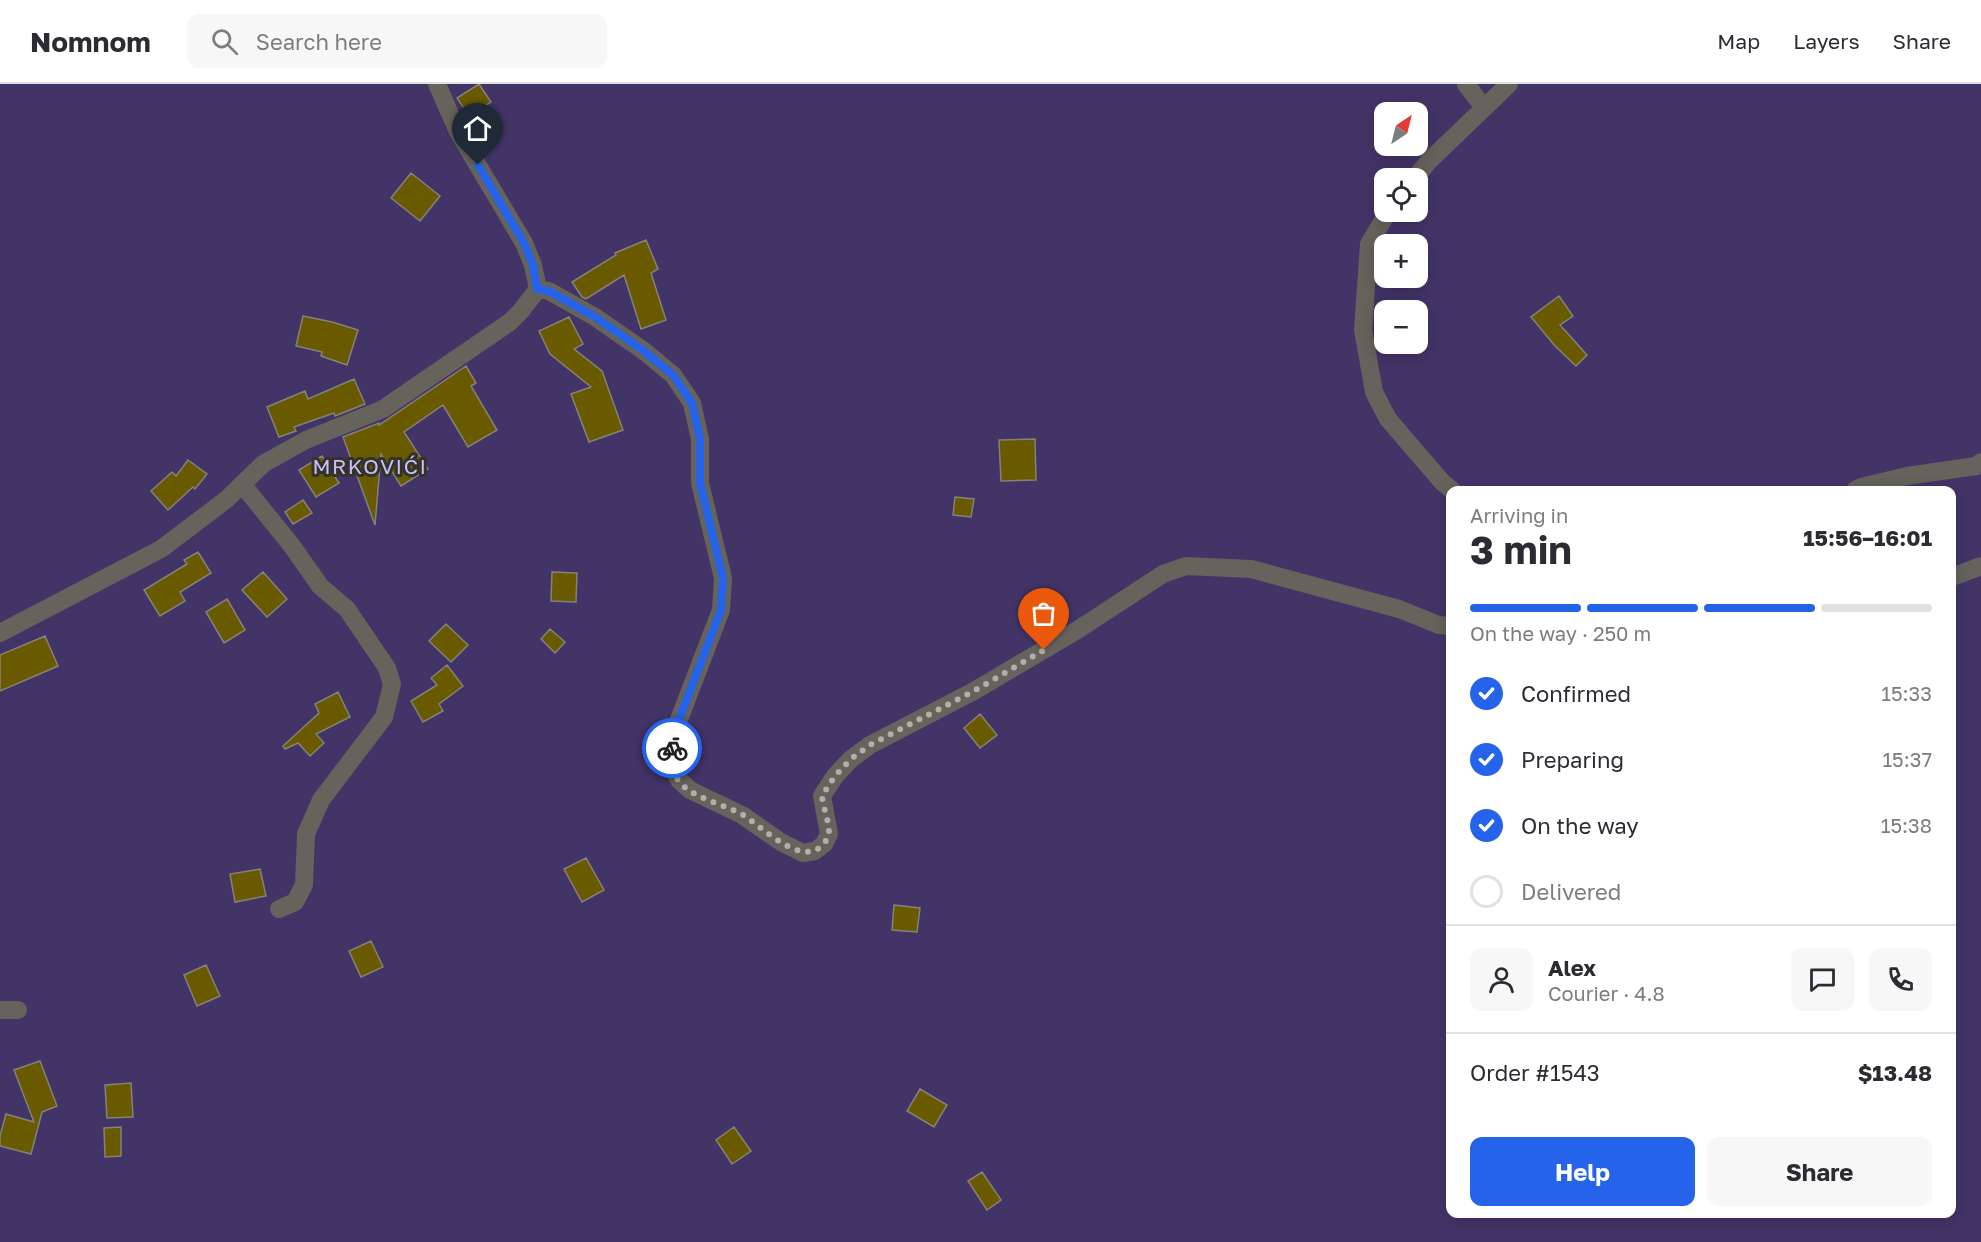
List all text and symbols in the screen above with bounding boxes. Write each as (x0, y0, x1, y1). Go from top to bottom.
search box (187, 14, 607, 68)
text: Nomnom (30, 25, 151, 58)
icon: search (208, 25, 241, 58)
text: Search here (256, 28, 382, 55)
text: Map (1717, 28, 1760, 54)
text: Layers (1793, 28, 1860, 54)
text: Share (1893, 28, 1951, 54)
north arrow (1374, 102, 1428, 156)
map controls (1374, 102, 1428, 354)
pin (452, 103, 503, 165)
icon: home (461, 112, 494, 145)
button: locate (1374, 168, 1428, 222)
button: + (1374, 234, 1428, 288)
button: − (1374, 300, 1428, 354)
district label: MRKOVIĆI (312, 453, 428, 479)
text: Arriving in (1470, 503, 1568, 527)
text: 15:56–16:01 (1803, 524, 1932, 551)
text: 3 min (1470, 526, 1572, 573)
pin (1018, 588, 1069, 650)
icon: bag (1027, 597, 1060, 630)
text: On the way · 250 m (1470, 621, 1651, 645)
icon: check (1470, 677, 1503, 710)
text: Confirmed (1521, 680, 1631, 707)
text: 15:33 (1881, 681, 1932, 705)
courier (642, 718, 702, 778)
icon: bike (656, 732, 689, 765)
icon: check (1470, 743, 1503, 776)
text: Preparing (1521, 746, 1624, 773)
text: 15:37 (1882, 747, 1932, 771)
icon: check (1470, 809, 1503, 842)
text: On the way (1521, 812, 1639, 839)
text: 15:38 (1881, 813, 1932, 837)
text: Delivered (1521, 878, 1621, 905)
button: person (1470, 948, 1533, 1011)
button: chat (1791, 948, 1854, 1011)
button: phone (1869, 948, 1932, 1011)
text: Alex (1548, 954, 1596, 981)
text: Courier · 4.8 (1548, 981, 1665, 1005)
text: Order #1543 (1470, 1059, 1600, 1086)
text: $13.48 (1858, 1059, 1932, 1086)
button: Help (1470, 1137, 1695, 1206)
button: Share (1707, 1137, 1932, 1206)

